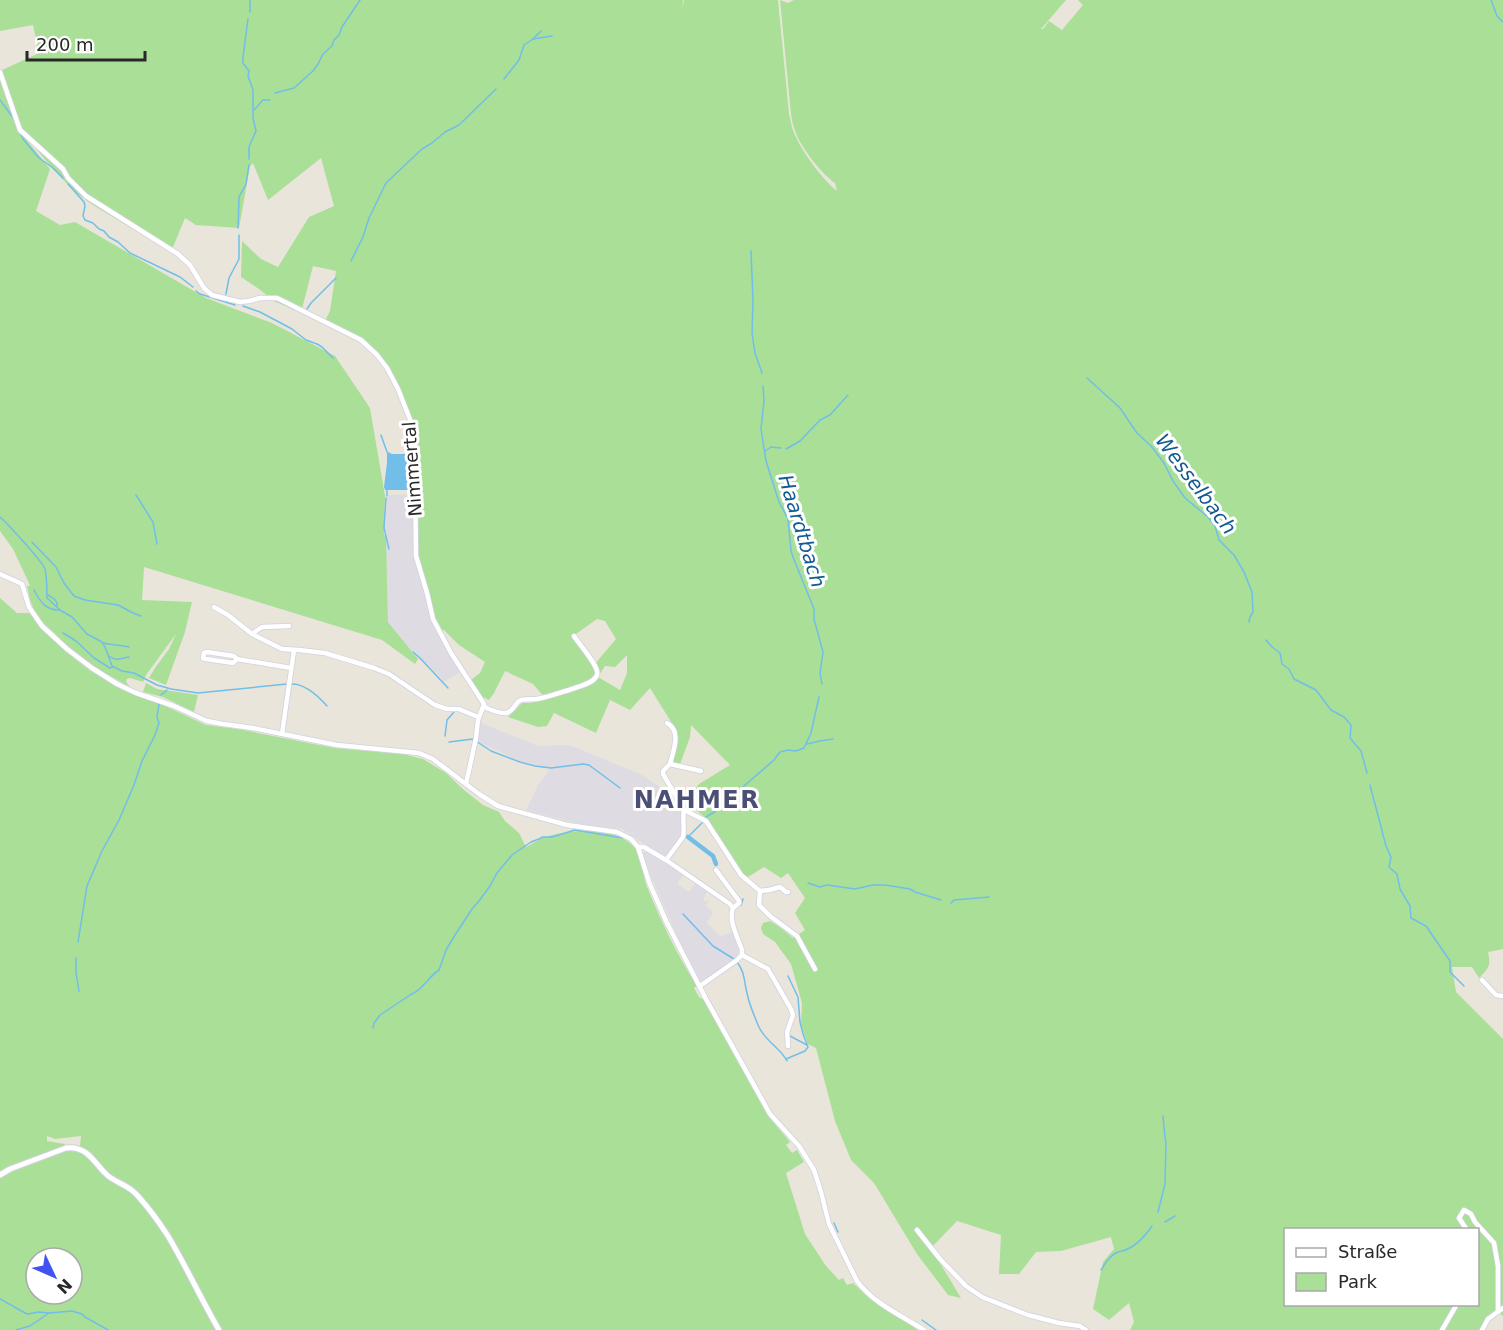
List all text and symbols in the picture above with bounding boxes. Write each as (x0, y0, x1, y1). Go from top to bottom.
scale bar (27, 24, 146, 62)
text: 200 m (36, 34, 94, 55)
street label: Nimmertal (398, 421, 426, 517)
water label: Wesselbach (1150, 429, 1242, 539)
water label: Haardtbach (773, 472, 831, 590)
district label: NAHMER (634, 786, 760, 814)
legend (1284, 1228, 1479, 1306)
text: Straße (1338, 1241, 1397, 1262)
north arrow (24, 1246, 84, 1306)
text: Park (1338, 1271, 1377, 1292)
text: N (53, 1275, 76, 1297)

